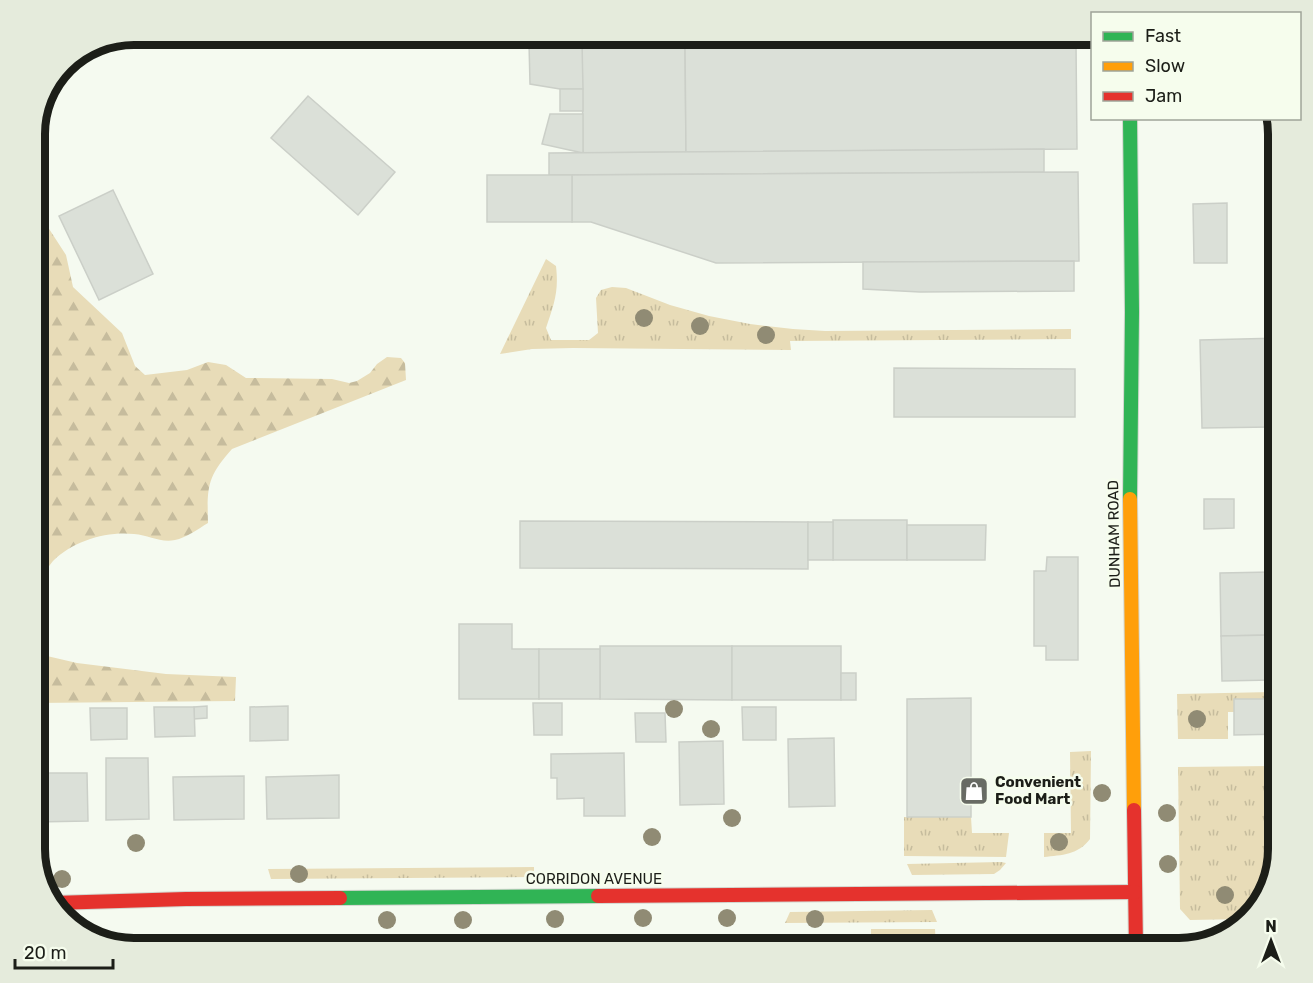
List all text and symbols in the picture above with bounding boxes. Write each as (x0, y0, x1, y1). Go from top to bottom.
legend (1091, 12, 1301, 120)
text: Fast (1145, 25, 1181, 47)
text: Slow (1145, 55, 1185, 77)
text: Jam (1145, 85, 1182, 107)
street label: DUNHAM ROAD (1104, 480, 1124, 588)
place label: Convenient Food Mart (995, 773, 1081, 808)
shop icon: Convenient Food Mart (958, 775, 990, 807)
street label: CORRIDON AVENUE (526, 870, 662, 888)
north arrow (1241, 911, 1301, 971)
text: N (1265, 917, 1277, 936)
scale bar (15, 932, 112, 970)
text: 20 m (24, 942, 66, 964)

